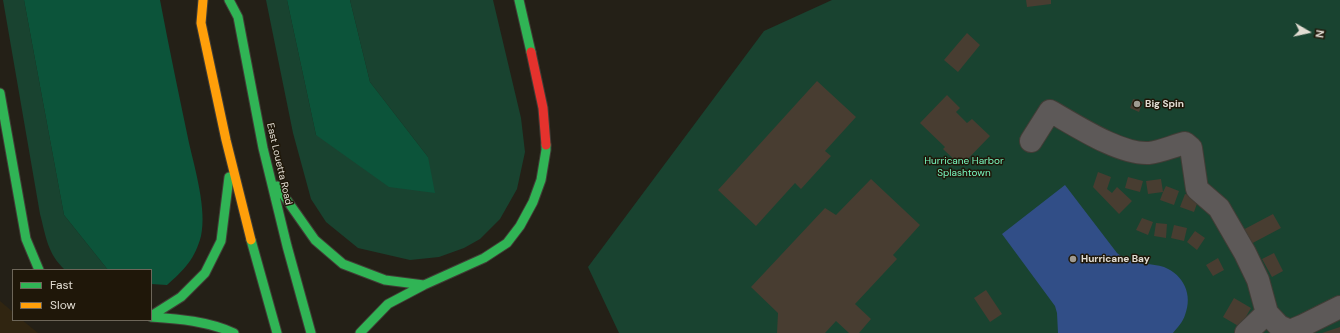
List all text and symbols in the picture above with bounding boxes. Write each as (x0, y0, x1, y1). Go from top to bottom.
north arrow (1288, 12, 1328, 52)
text: N (1312, 29, 1327, 39)
place label: Big Spin (1145, 98, 1184, 110)
marker: Big Spin (1132, 99, 1142, 109)
street label: East Louetta Road (264, 122, 294, 206)
park label: Hurricane Harbor Splashtown (924, 155, 1004, 178)
place label: Hurricane Bay (1081, 253, 1150, 265)
marker: Hurricane Bay (1068, 254, 1078, 264)
legend (12, 269, 152, 321)
text: Fast (50, 277, 73, 293)
text: Slow (50, 297, 76, 313)

